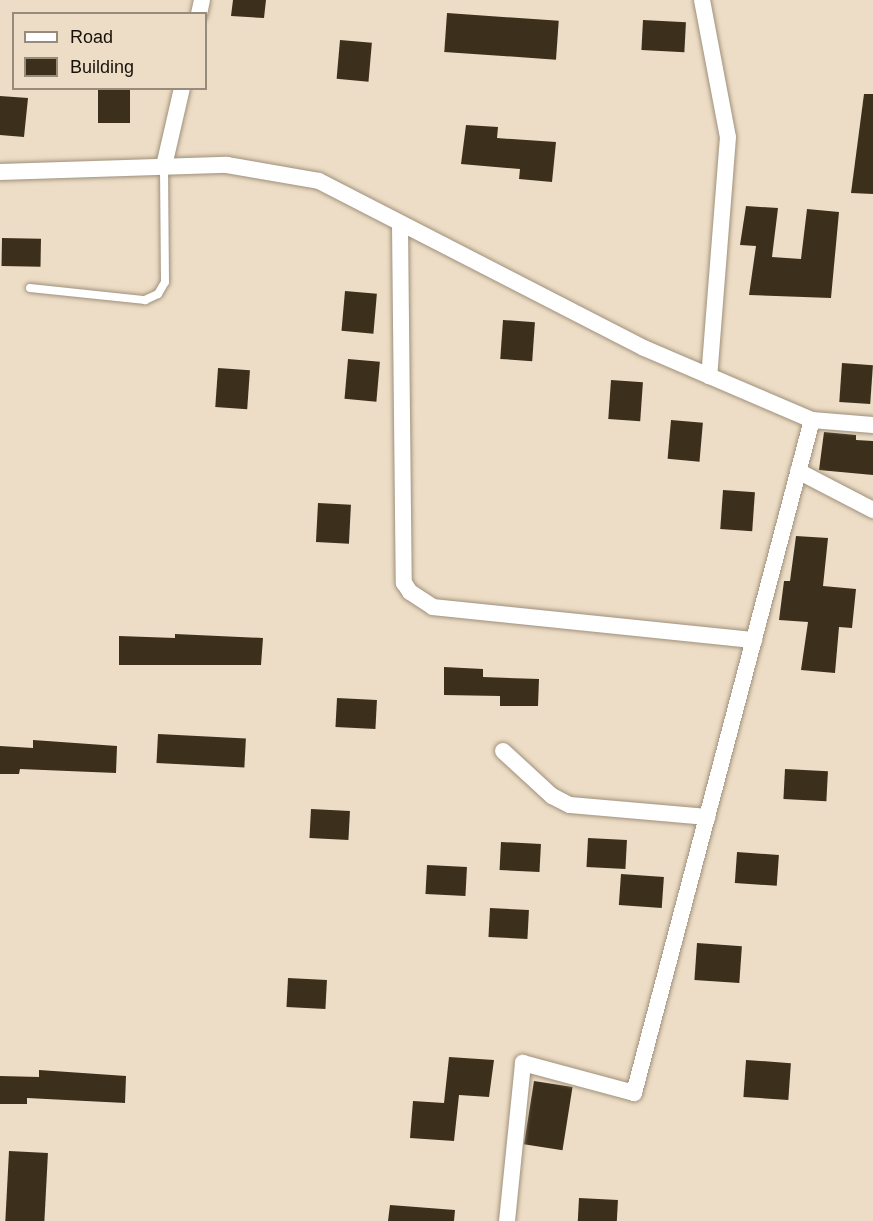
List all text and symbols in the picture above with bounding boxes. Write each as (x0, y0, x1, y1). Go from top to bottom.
legend (12, 12, 207, 90)
text: Road (70, 27, 113, 47)
text: Building (70, 57, 134, 77)

